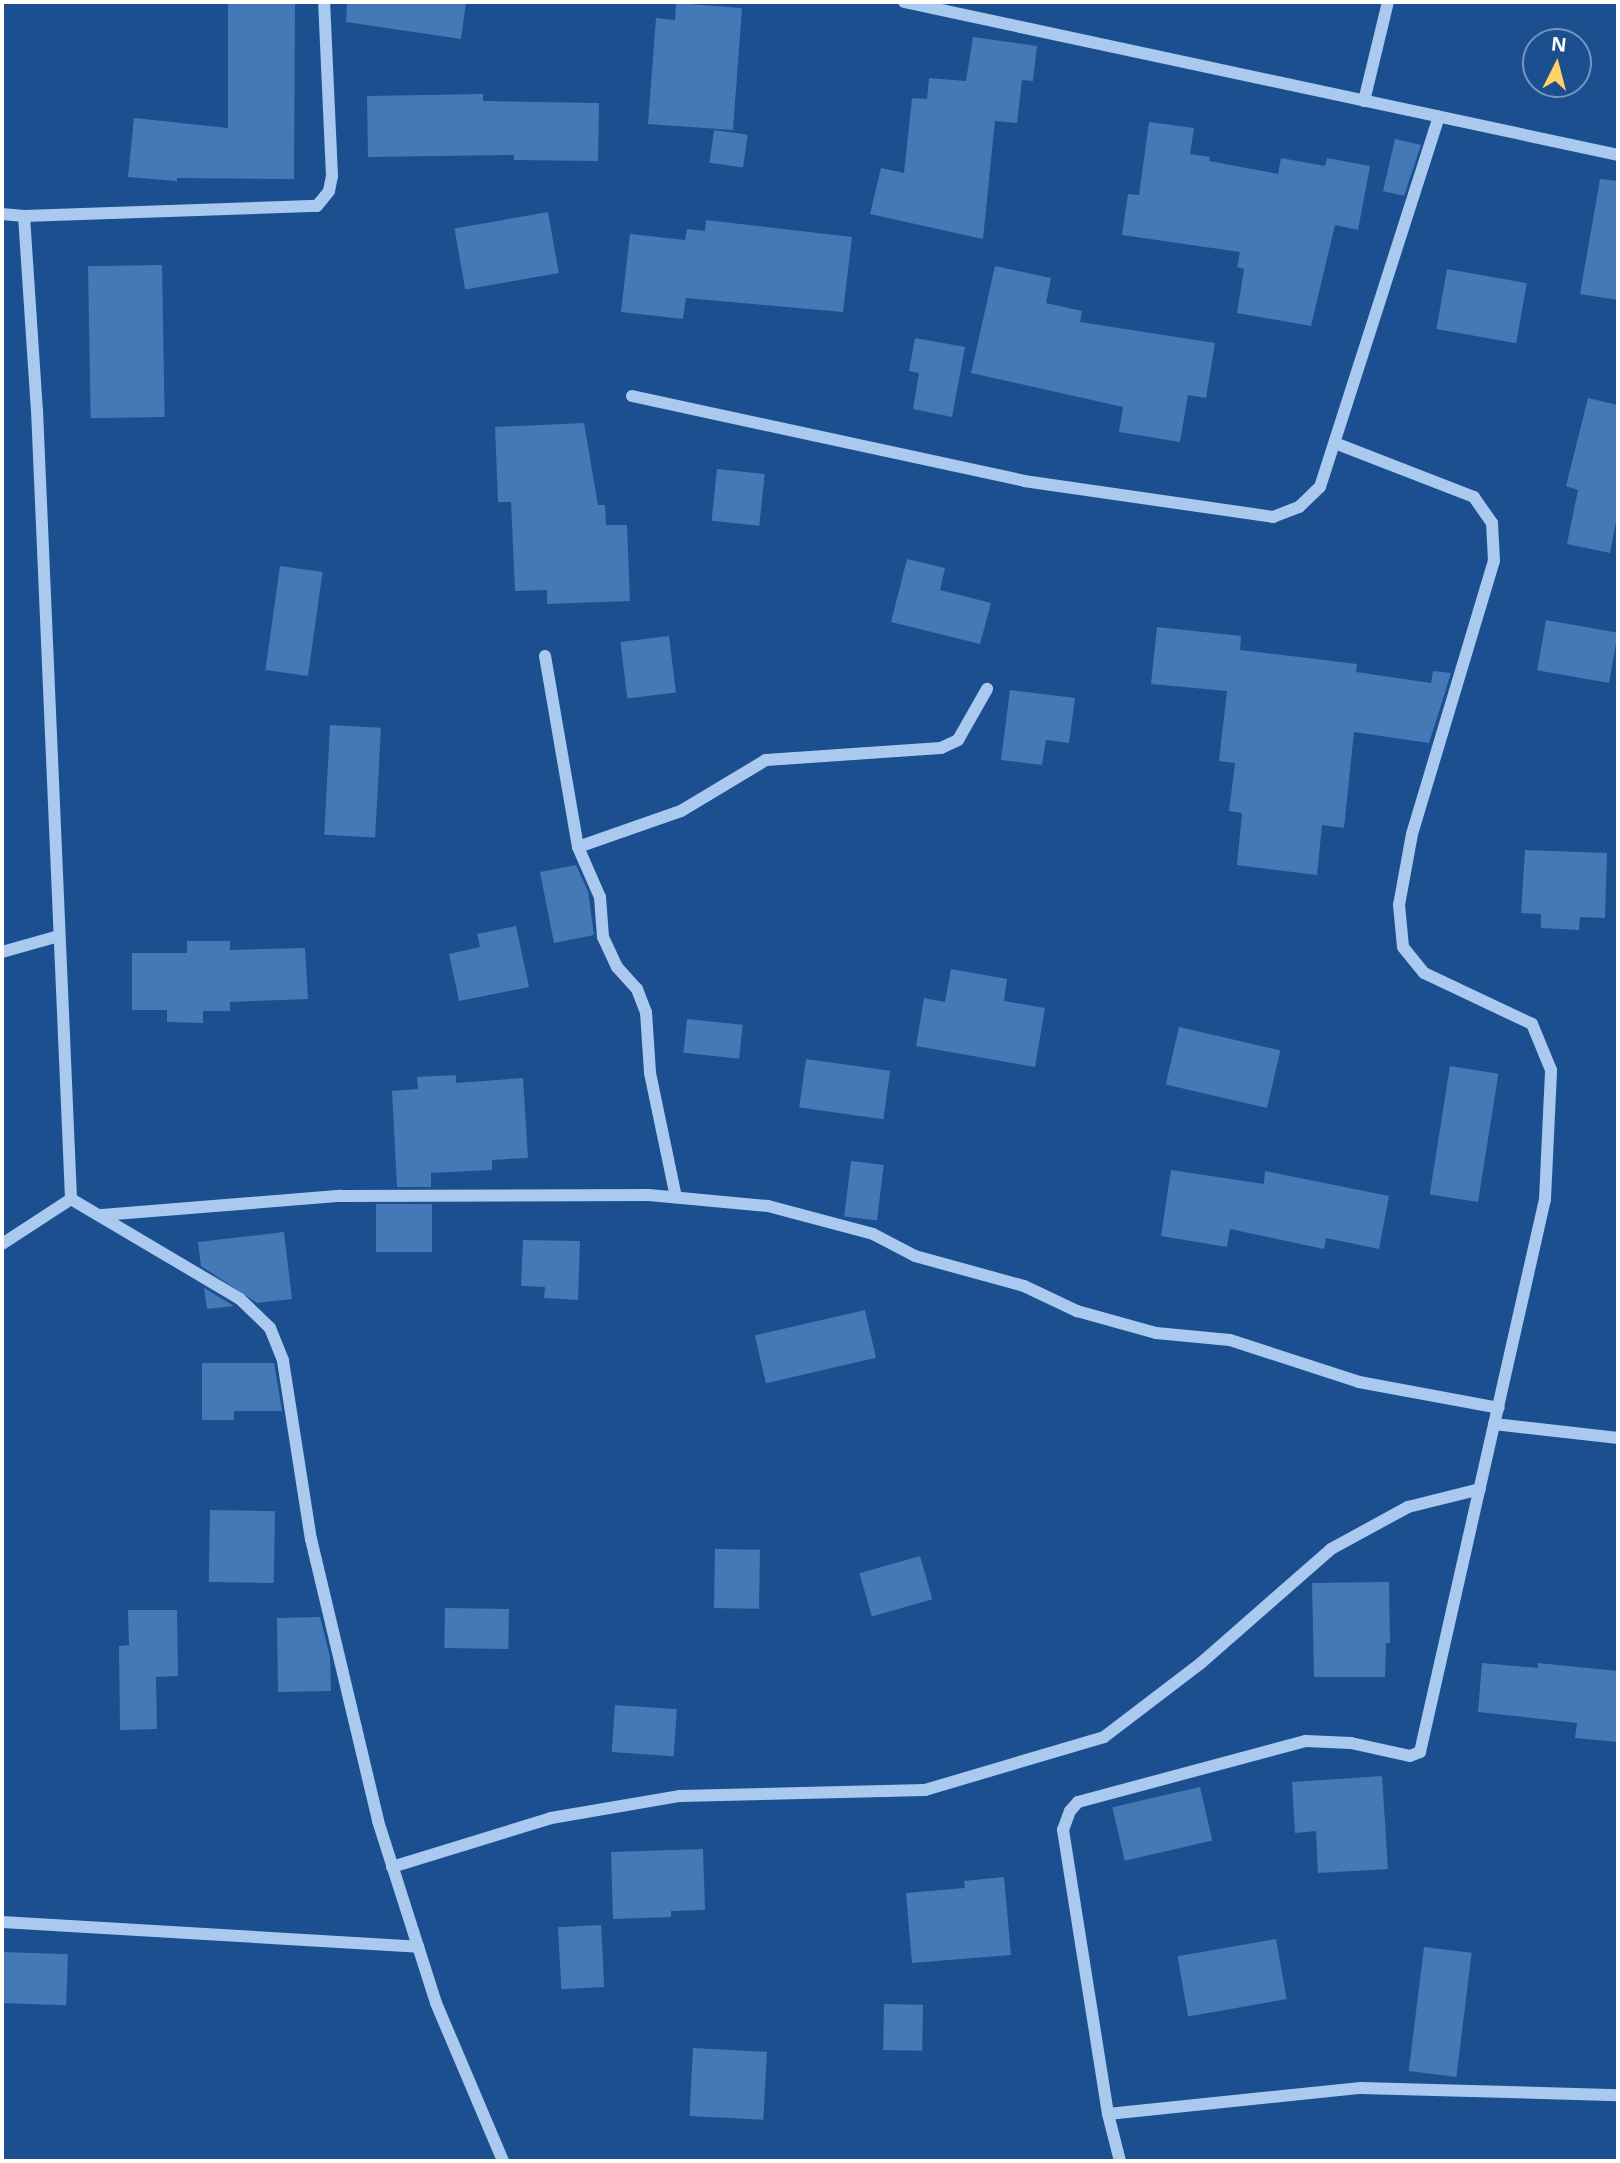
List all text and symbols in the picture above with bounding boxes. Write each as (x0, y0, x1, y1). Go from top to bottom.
north arrow (1522, 28, 1592, 98)
text: N (1550, 30, 1568, 58)

